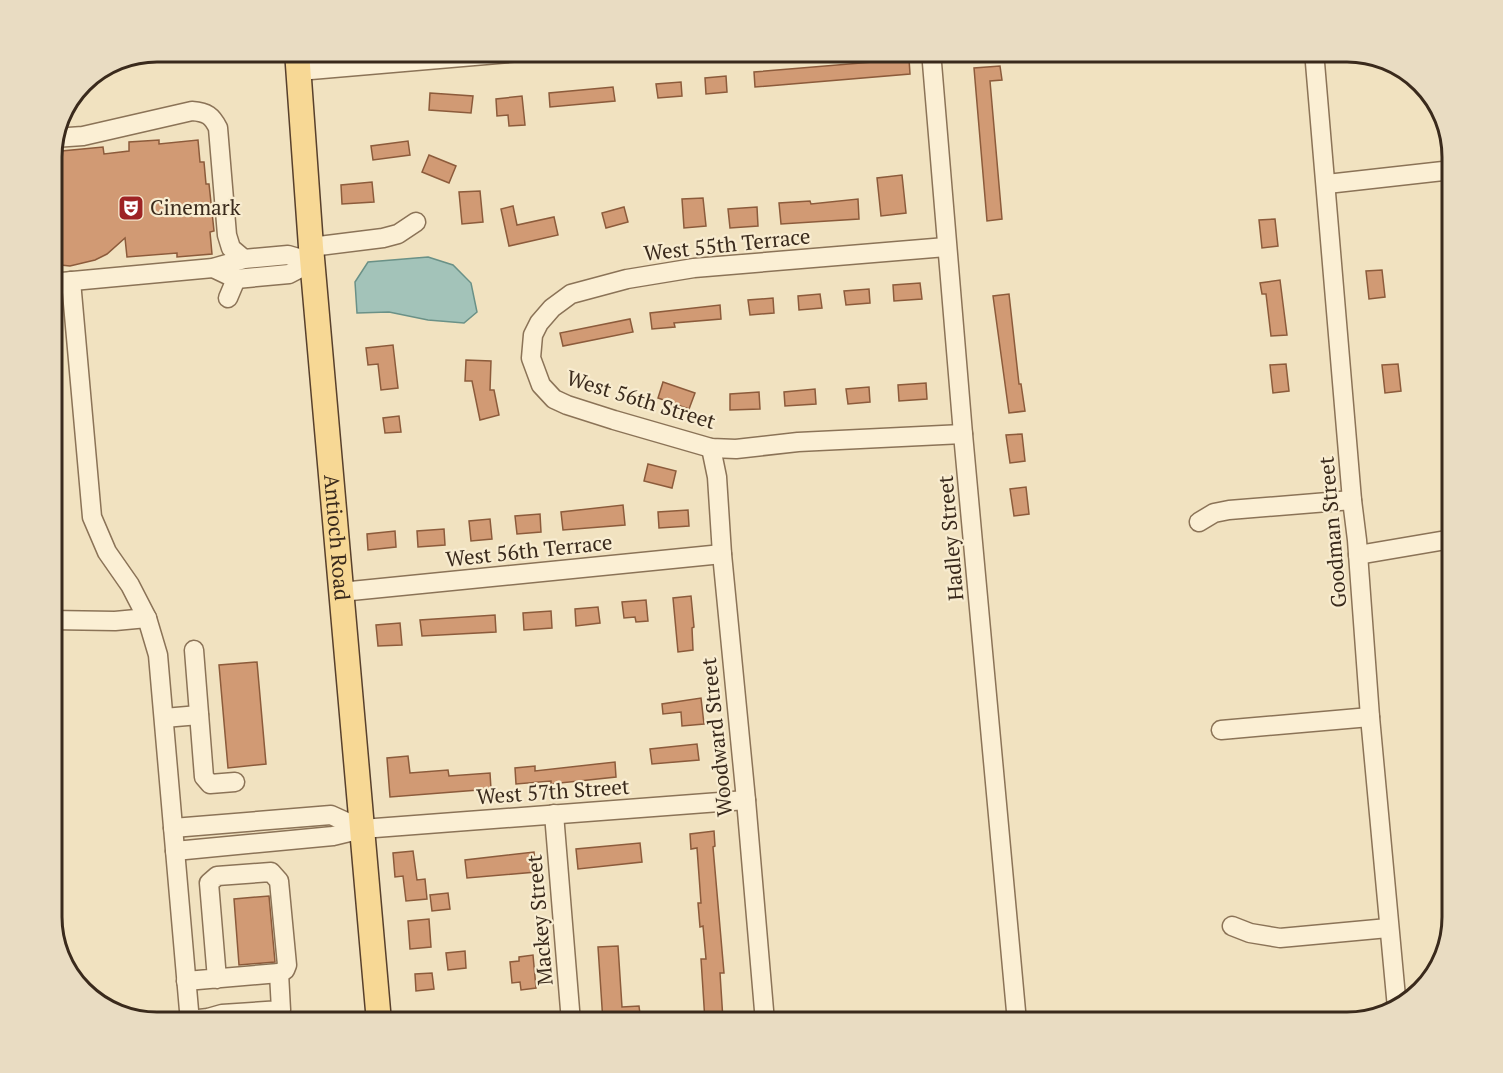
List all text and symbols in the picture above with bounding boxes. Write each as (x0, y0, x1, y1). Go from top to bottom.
theatre icon: Cinemark (116, 193, 146, 223)
place label: Cinemark (150, 193, 241, 221)
street label: West 55th Terrace (642, 221, 812, 267)
street label: West 56th Street (563, 363, 719, 435)
street label: Goodman Street (1311, 455, 1353, 609)
street label: Antioch Road (318, 473, 357, 602)
street label: Hadley Street (931, 474, 969, 602)
street label: West 56th Terrace (444, 527, 614, 573)
street label: Woodward Street (694, 656, 738, 818)
street label: West 57th Street (475, 772, 631, 810)
street label: Mackey Street (519, 853, 559, 987)

